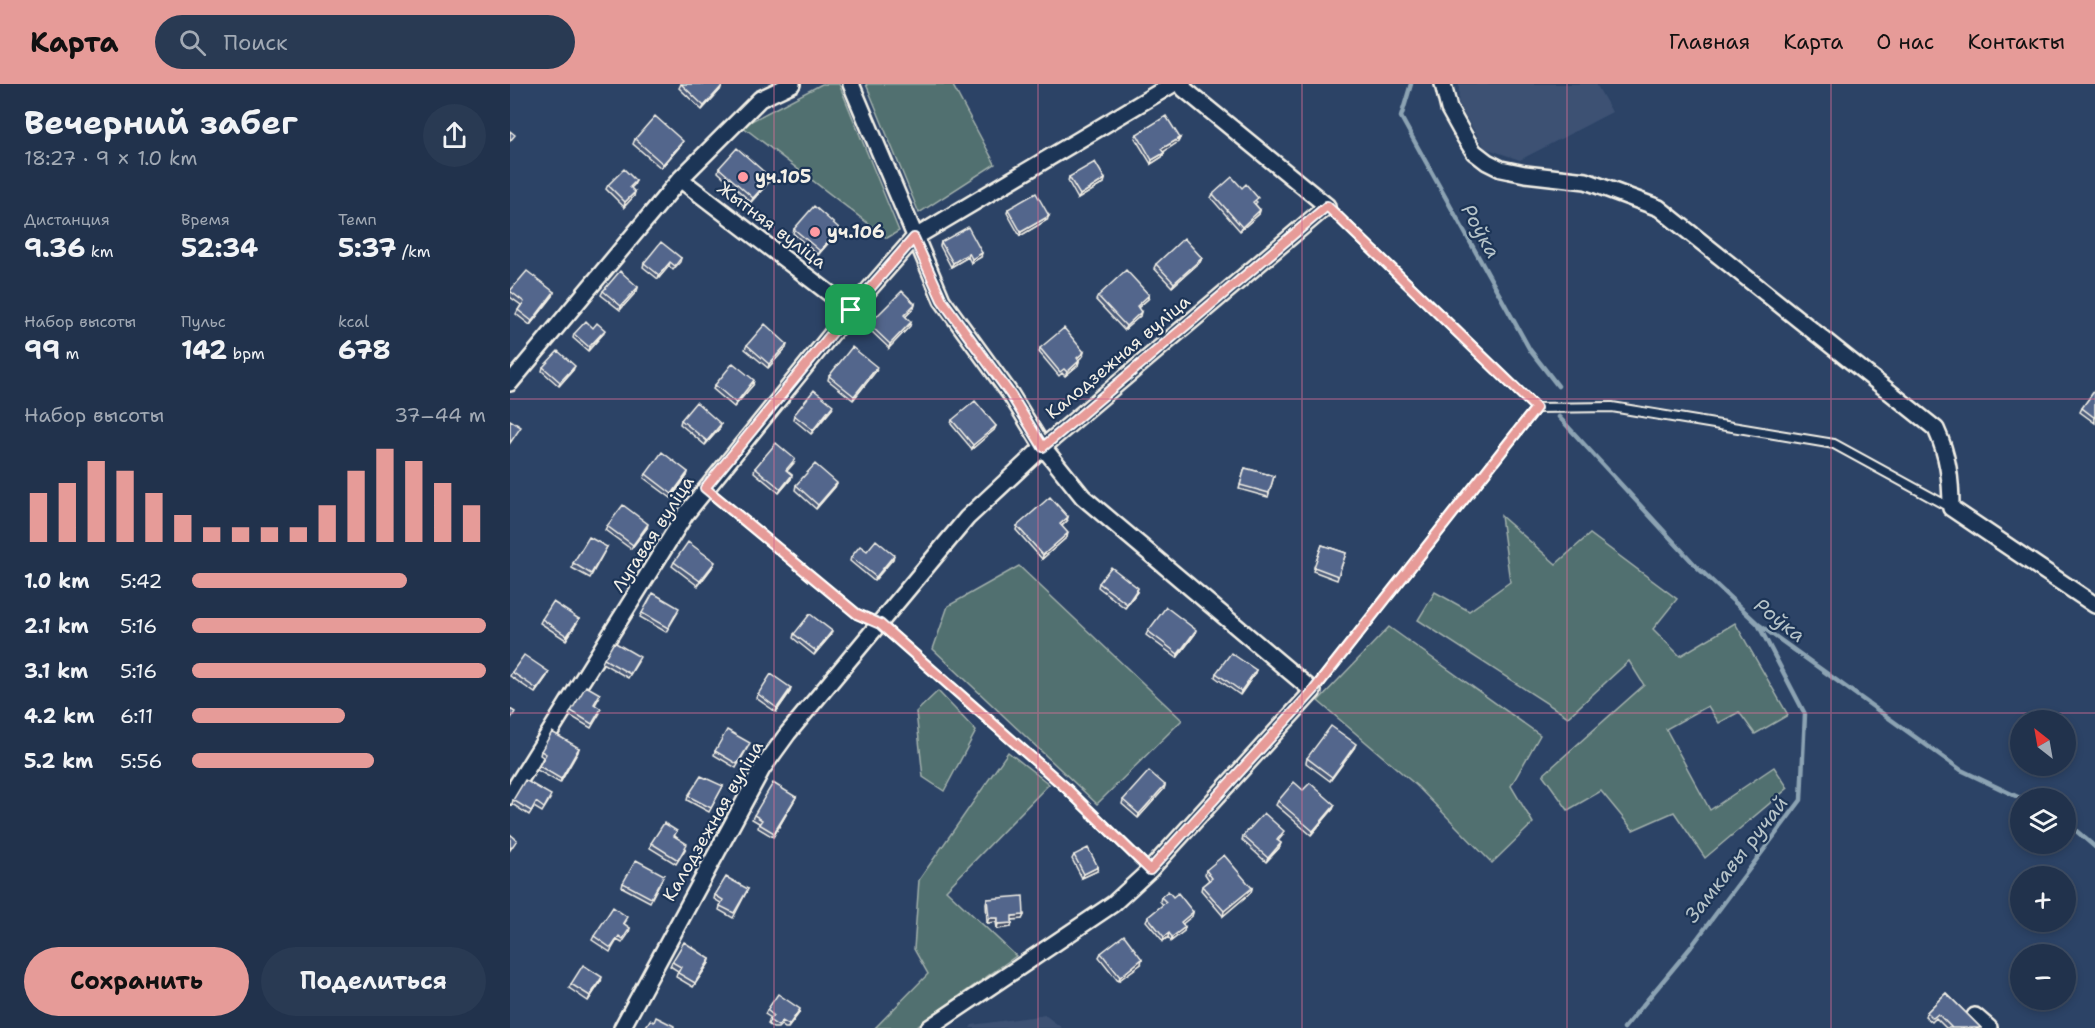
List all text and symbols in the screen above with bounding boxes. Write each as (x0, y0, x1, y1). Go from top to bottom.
search box (155, 15, 575, 69)
text: Карта (30, 23, 119, 61)
icon: search (176, 26, 209, 59)
text: Поиск (224, 28, 288, 57)
text: Главная (1669, 28, 1750, 56)
text: Карта (1783, 28, 1843, 56)
text: О нас (1876, 28, 1934, 56)
text: Контакты (1967, 28, 2065, 56)
text: Вечерний забег (24, 100, 298, 145)
button: share (423, 104, 486, 167)
text: 18:27 · 9 × 1.0 km (24, 145, 197, 171)
place label: уч.105 (755, 165, 811, 189)
marker: уч.105 (736, 170, 750, 184)
street label: Жытняя вуліца (712, 176, 832, 274)
water label: Роўка (1456, 199, 1506, 263)
text: Дистанция (24, 209, 110, 230)
text: Время (181, 209, 230, 230)
text: Темп (338, 209, 377, 230)
place label: уч.106 (827, 220, 885, 244)
marker: уч.106 (808, 225, 822, 239)
text: 9.36 (24, 230, 85, 265)
text: 52:34 (181, 230, 258, 265)
text: 5:37 (338, 230, 397, 265)
text: km (85, 241, 113, 262)
text: /km (397, 241, 431, 262)
pin (825, 284, 876, 335)
street label: Калодзежная вуліца (1041, 289, 1195, 425)
icon: arrive (834, 293, 867, 326)
text: Набор высоты (24, 311, 136, 332)
text: Пульс (181, 311, 226, 332)
text: kcal (338, 311, 369, 332)
text: 99 (24, 332, 60, 367)
text: 142 (181, 332, 227, 367)
text: 678 (338, 332, 391, 367)
text: m (60, 343, 79, 364)
text: bpm (227, 343, 265, 364)
text: Набор высоты (24, 402, 164, 428)
text: 37–44 m (394, 402, 486, 428)
street label: Лугавая вуліца (606, 471, 700, 597)
text: 1.0 km (24, 568, 89, 594)
text: 5:42 (120, 568, 162, 594)
water label: Роўка (1749, 592, 1811, 648)
text: 2.1 km (24, 613, 89, 639)
text: 5:16 (120, 613, 157, 639)
text: 3.1 km (24, 658, 88, 684)
text: 5:16 (120, 658, 157, 684)
text: 4.2 km (24, 703, 94, 729)
text: 6:11 (120, 703, 153, 729)
north arrow (2010, 710, 2076, 776)
map controls (2010, 710, 2076, 1010)
street label: Калодзежная вуліца (657, 736, 769, 906)
text: 5.2 km (24, 748, 93, 774)
text: 5:56 (120, 748, 163, 774)
button: layers (2010, 788, 2076, 854)
water label: Замкавы ручай (1678, 790, 1794, 928)
button: + (2010, 866, 2076, 932)
button: − (2010, 944, 2076, 1010)
button: Сохранить (24, 947, 249, 1016)
button: Поделиться (261, 947, 486, 1016)

